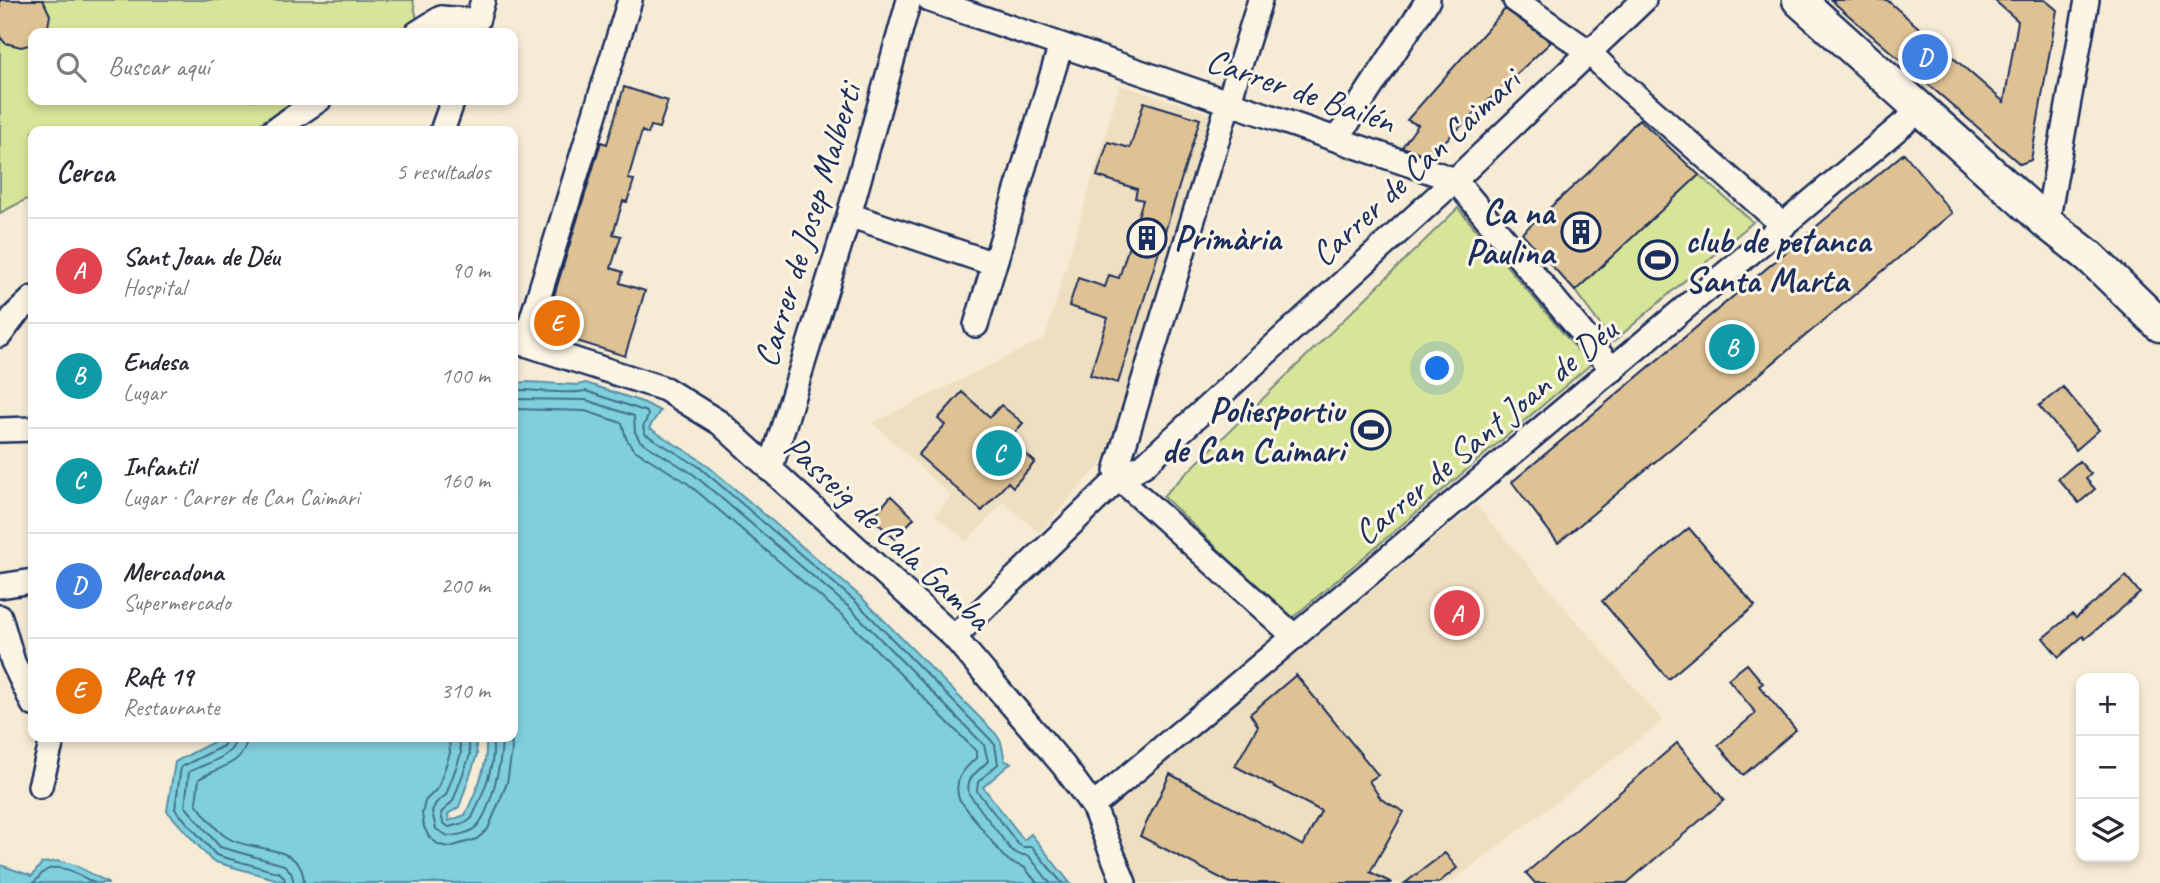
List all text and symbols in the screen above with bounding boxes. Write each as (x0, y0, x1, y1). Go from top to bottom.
search box (28, 28, 518, 105)
pin: D (1902, 31, 1948, 83)
street label: Carrer de Bailén (1201, 37, 1402, 144)
icon: search (52, 48, 90, 86)
text: Buscar aquí (108, 50, 210, 83)
street label: Carrer de Can Caimari (1301, 56, 1533, 276)
street label: Carrer de Josep Malberti (743, 74, 873, 372)
text: Cerca (56, 153, 114, 191)
text: 5 resultados (396, 157, 490, 186)
place label: Ca na Paulina (1466, 190, 1557, 275)
building icon: Ca na Paulina (1560, 211, 1602, 253)
place label: Primària (1174, 216, 1283, 261)
building icon: Primària (1126, 217, 1168, 259)
place label: club de petanca Santa Marta (1685, 218, 1873, 303)
sports icon: club de petanca Santa Marta (1637, 239, 1679, 281)
text: Sant Joan de Déu (123, 240, 280, 273)
text: A (73, 256, 85, 285)
text: 90 m (451, 256, 490, 285)
text: Hospital (123, 273, 186, 302)
pin: E (534, 297, 580, 349)
street label: Carrer de Sant Joan de Déu (1344, 307, 1628, 555)
pin: B (1709, 321, 1755, 373)
text: Endesa (123, 345, 188, 378)
your location (1420, 351, 1454, 385)
text: B (73, 361, 85, 390)
text: 100 m (441, 361, 490, 390)
text: Lugar (123, 378, 166, 407)
place label: Poliesportiu de Can Caimari (1162, 388, 1349, 473)
sports icon: Poliesportiu de Can Caimari (1350, 409, 1392, 451)
street label: Passeig de Cala Gamba (776, 425, 1000, 639)
pin: C (976, 427, 1022, 479)
text: Infantil (123, 450, 195, 483)
text: C (74, 466, 84, 495)
text: 160 m (441, 466, 490, 495)
text: Lugar · Carrer de Can Caimari (123, 483, 359, 512)
text: Mercadona (123, 555, 223, 588)
text: D (72, 571, 86, 600)
text: 200 m (441, 571, 490, 600)
pin: A (1434, 587, 1480, 639)
text: Supermercado (123, 588, 231, 617)
text: Raft 19 (123, 660, 193, 693)
map controls (2076, 673, 2139, 862)
button: + (2076, 673, 2139, 736)
text: E (73, 676, 85, 705)
text: 310 m (441, 676, 490, 705)
text: Restaurante (123, 693, 220, 722)
button: − (2076, 736, 2139, 799)
button: layers (2076, 799, 2139, 862)

